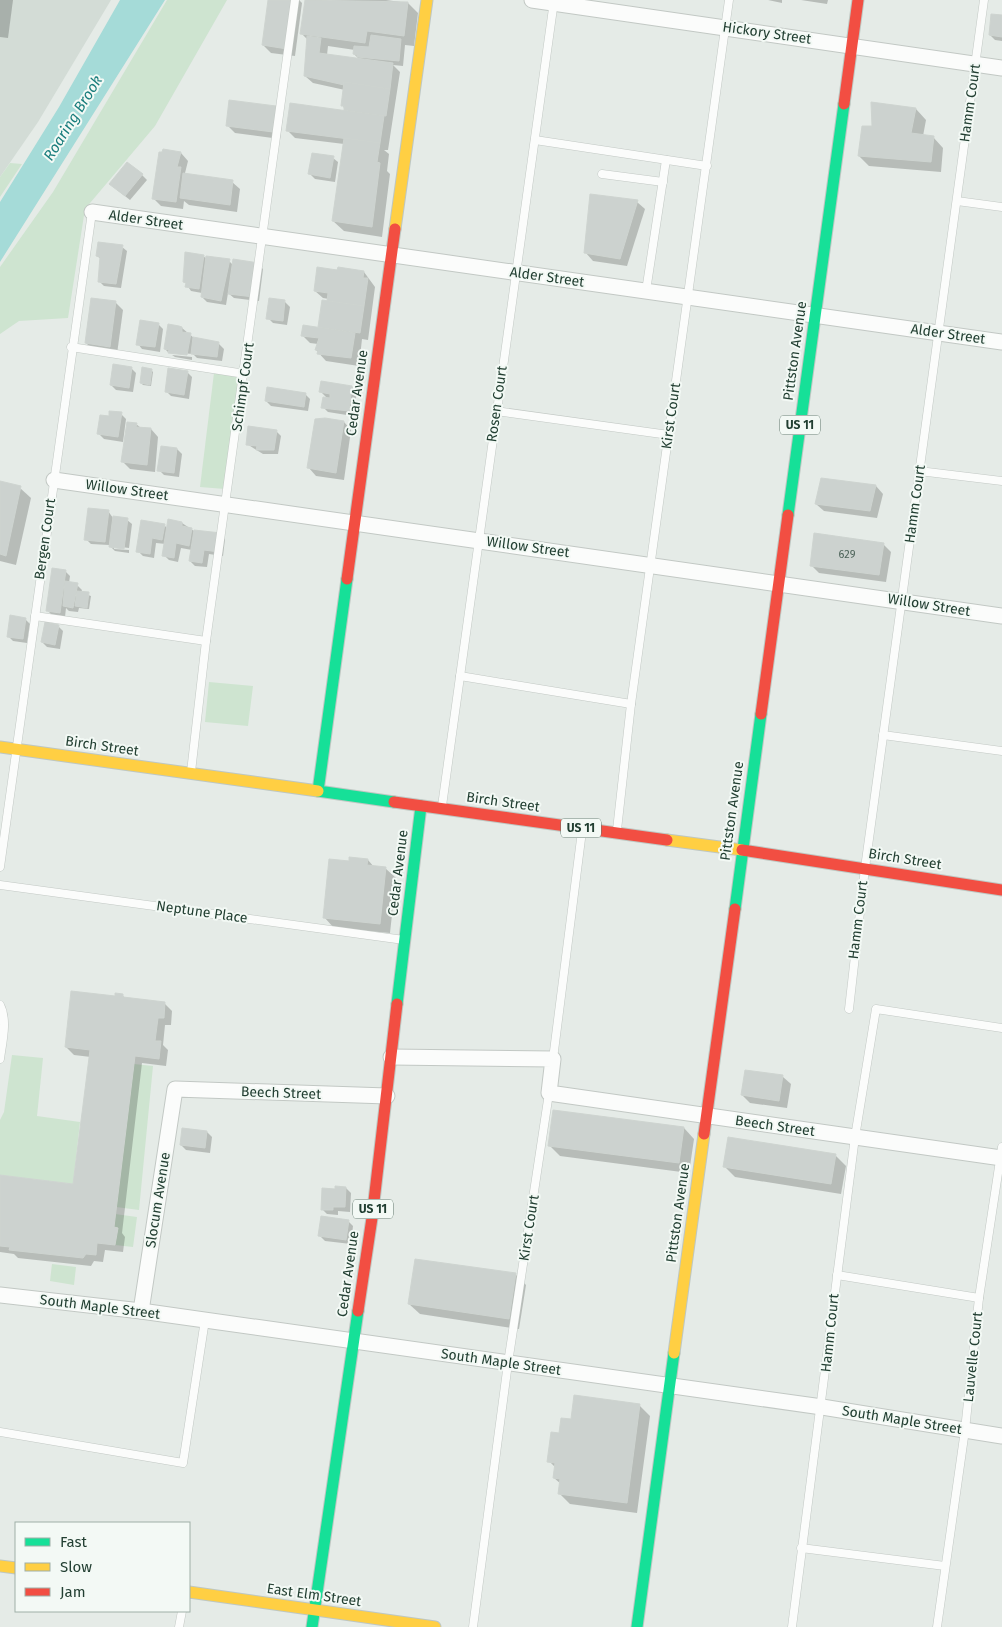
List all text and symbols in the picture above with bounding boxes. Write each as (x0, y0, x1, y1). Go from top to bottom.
street label: Hickory Street (722, 18, 813, 48)
street label: Hamm Court (956, 62, 984, 143)
water label: Roaring Brook (40, 72, 106, 164)
street label: Alder Street (108, 206, 185, 234)
street label: Alder Street (509, 263, 586, 291)
street label: Pittston Avenue (780, 300, 810, 402)
street label: Alder Street (910, 320, 987, 348)
street label: Schimpf Court (228, 341, 258, 433)
street label: Cedar Avenue (343, 349, 371, 437)
street label: Rosen Court (483, 364, 511, 443)
street label: Kirst Court (658, 381, 684, 450)
road number: US 11 (780, 416, 820, 434)
street label: Hamm Court (901, 463, 929, 544)
street label: Willow Street (84, 476, 170, 504)
street label: Bergen Court (31, 496, 59, 581)
street label: Willow Street (485, 533, 571, 561)
house number: 629 (839, 548, 856, 561)
street label: Willow Street (886, 590, 973, 620)
street label: Birch Street (64, 732, 141, 760)
street label: Pittston Avenue (717, 760, 747, 862)
street label: Birch Street (465, 788, 542, 816)
road number: US 11 (561, 818, 601, 838)
street label: Cedar Avenue (384, 829, 412, 917)
street label: Birch Street (867, 845, 944, 873)
street label: Hamm Court (845, 879, 871, 960)
street label: Neptune Place (155, 897, 249, 927)
street label: Beech Street (241, 1083, 322, 1103)
street label: Beech Street (734, 1112, 817, 1140)
street label: Slocum Avenue (142, 1151, 174, 1249)
street label: Pittston Avenue (663, 1162, 693, 1264)
street label: Kirst Court (515, 1193, 543, 1262)
road number: US 11 (353, 1200, 393, 1218)
street label: Cedar Avenue (334, 1230, 362, 1318)
street label: South Maple Street (39, 1291, 162, 1323)
street label: Hamm Court (817, 1292, 843, 1373)
street label: Lauvelle Court (960, 1310, 986, 1403)
street label: South Maple Street (440, 1345, 563, 1379)
street label: South Maple Street (841, 1402, 964, 1438)
legend (15, 1522, 190, 1612)
text: Fast (60, 1533, 87, 1551)
text: Slow (60, 1558, 92, 1576)
street label: East Elm Street (266, 1580, 363, 1610)
text: Jam (60, 1583, 86, 1601)

